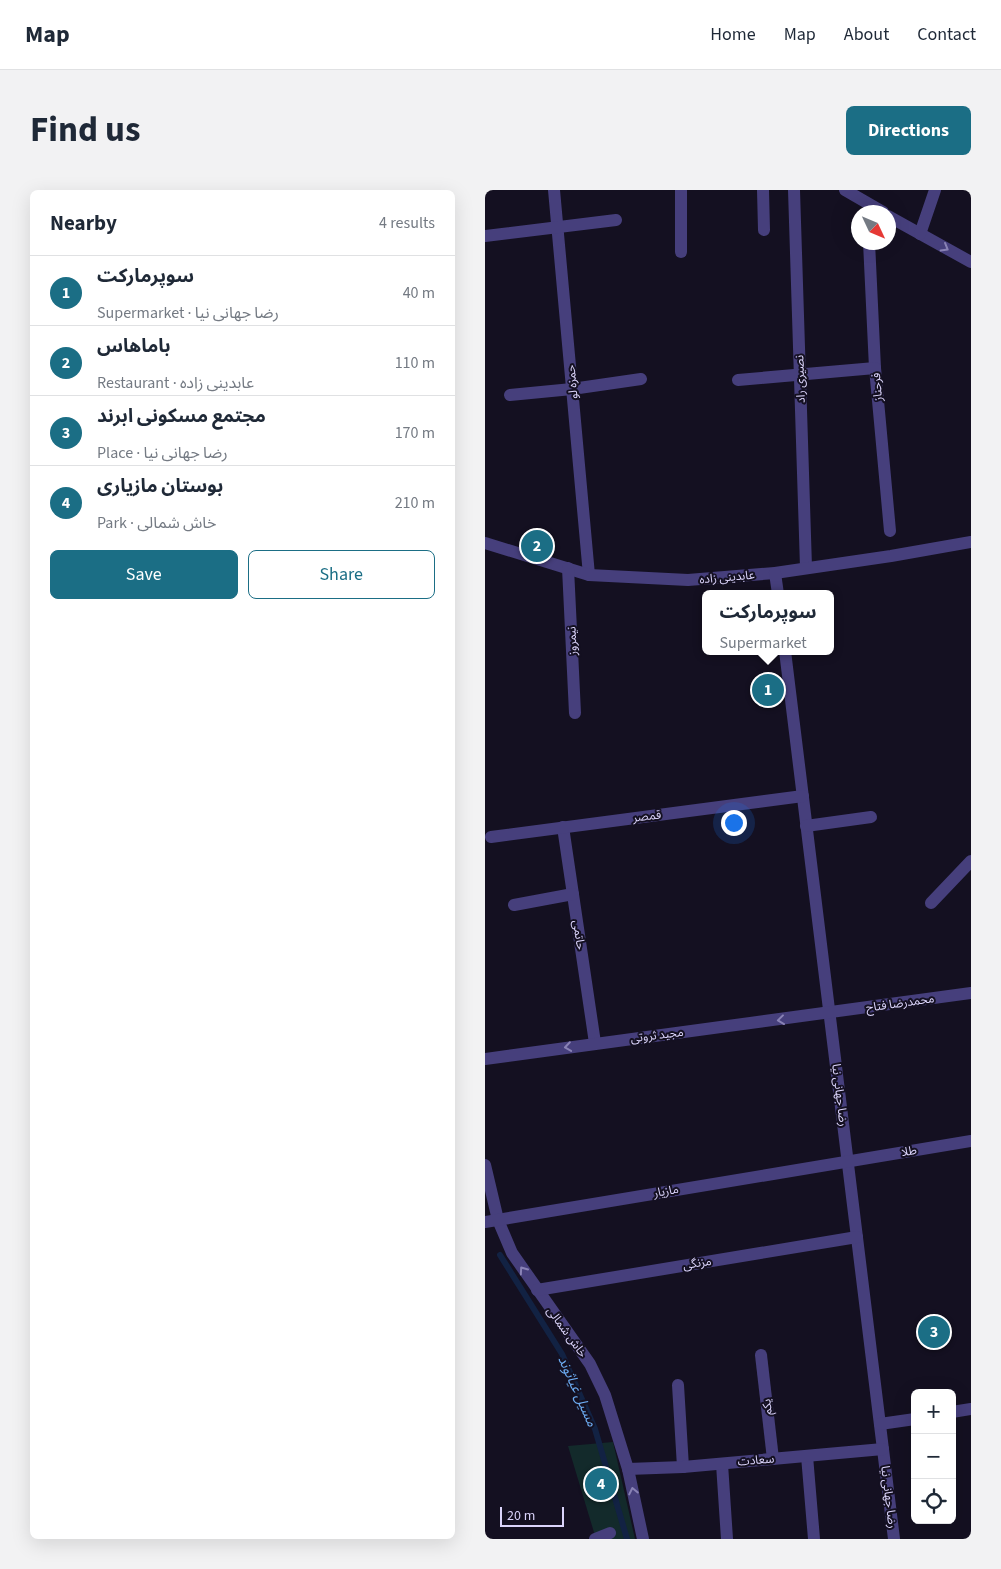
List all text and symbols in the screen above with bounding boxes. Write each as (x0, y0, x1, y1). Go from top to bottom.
text: Map (25, 17, 70, 52)
text: Home (710, 22, 756, 47)
text: Map (784, 22, 816, 47)
text: About (844, 22, 889, 47)
text: Contact (917, 22, 976, 47)
text: Find us (30, 105, 140, 155)
button: Directions (846, 106, 971, 155)
north arrow (851, 205, 896, 250)
text: Nearby (50, 208, 117, 238)
text: 4 results (379, 212, 435, 234)
one-way arrow (939, 241, 948, 251)
text: سوپرمارکت (97, 263, 194, 290)
text: 1 (62, 282, 70, 304)
text: 40 m (403, 282, 435, 304)
text: Supermarket · رضا جهانی نیا (97, 302, 279, 324)
text: باماهاس (97, 333, 170, 360)
text: 2 (62, 352, 70, 374)
text: 110 m (395, 352, 435, 374)
street label: نصیری راد (791, 355, 810, 403)
street label: حمزه لو (563, 364, 582, 400)
text: Restaurant · عابدینی زاده (97, 372, 254, 394)
street label: فرحناز (868, 372, 887, 403)
text: مجتمع مسکونی ابرند (97, 403, 266, 430)
text: 3 (62, 422, 70, 444)
text: 170 m (395, 422, 435, 444)
text: Place · رضا جهانی نیا (97, 442, 228, 464)
text: بوستان مازیاری (97, 473, 223, 500)
text: 4 (62, 492, 70, 514)
text: 210 m (395, 492, 435, 514)
text: Park · خاش شمالی (97, 512, 216, 534)
pin: 2 (521, 527, 553, 565)
button: Save (50, 550, 238, 599)
button: Share (248, 550, 435, 599)
street label: عابدینی زاده (699, 567, 755, 588)
popup (702, 590, 834, 655)
text: سوپرمارکت (719, 599, 817, 626)
street label: نیمروز (563, 626, 582, 657)
text: Supermarket (719, 632, 807, 654)
pin: 1 (752, 671, 784, 709)
street label: قمصر (631, 806, 662, 827)
your location (721, 810, 747, 836)
street label: حاتمی (568, 919, 589, 951)
street label: محمدرضا فتاح (865, 990, 935, 1017)
one-way arrow (777, 1014, 785, 1025)
street label: مجید ثروتی (630, 1024, 685, 1047)
one-way arrow (564, 1041, 572, 1052)
street label: رضا جهانی نیا (827, 1063, 852, 1127)
street label: طلا (900, 1142, 918, 1161)
street label: مازیار (651, 1181, 680, 1202)
street label: مزنگی (681, 1253, 713, 1274)
one-way arrow (520, 1266, 529, 1276)
street label: خاش شمالی (542, 1303, 591, 1361)
pin: 3 (918, 1313, 950, 1351)
water label: مسیل غیاثوند (553, 1353, 602, 1431)
map controls (911, 1389, 956, 1524)
button: + (911, 1389, 956, 1434)
street label: یکم (758, 1398, 777, 1416)
button: − (911, 1434, 956, 1479)
street label: سعادت (737, 1450, 775, 1471)
pin: 4 (585, 1465, 617, 1503)
street label: رضا جهانی نیا (876, 1465, 901, 1529)
button: locate (911, 1479, 956, 1524)
one-way arrow (628, 1487, 639, 1496)
scale bar (500, 1504, 564, 1527)
text: 20 m (507, 1506, 535, 1526)

